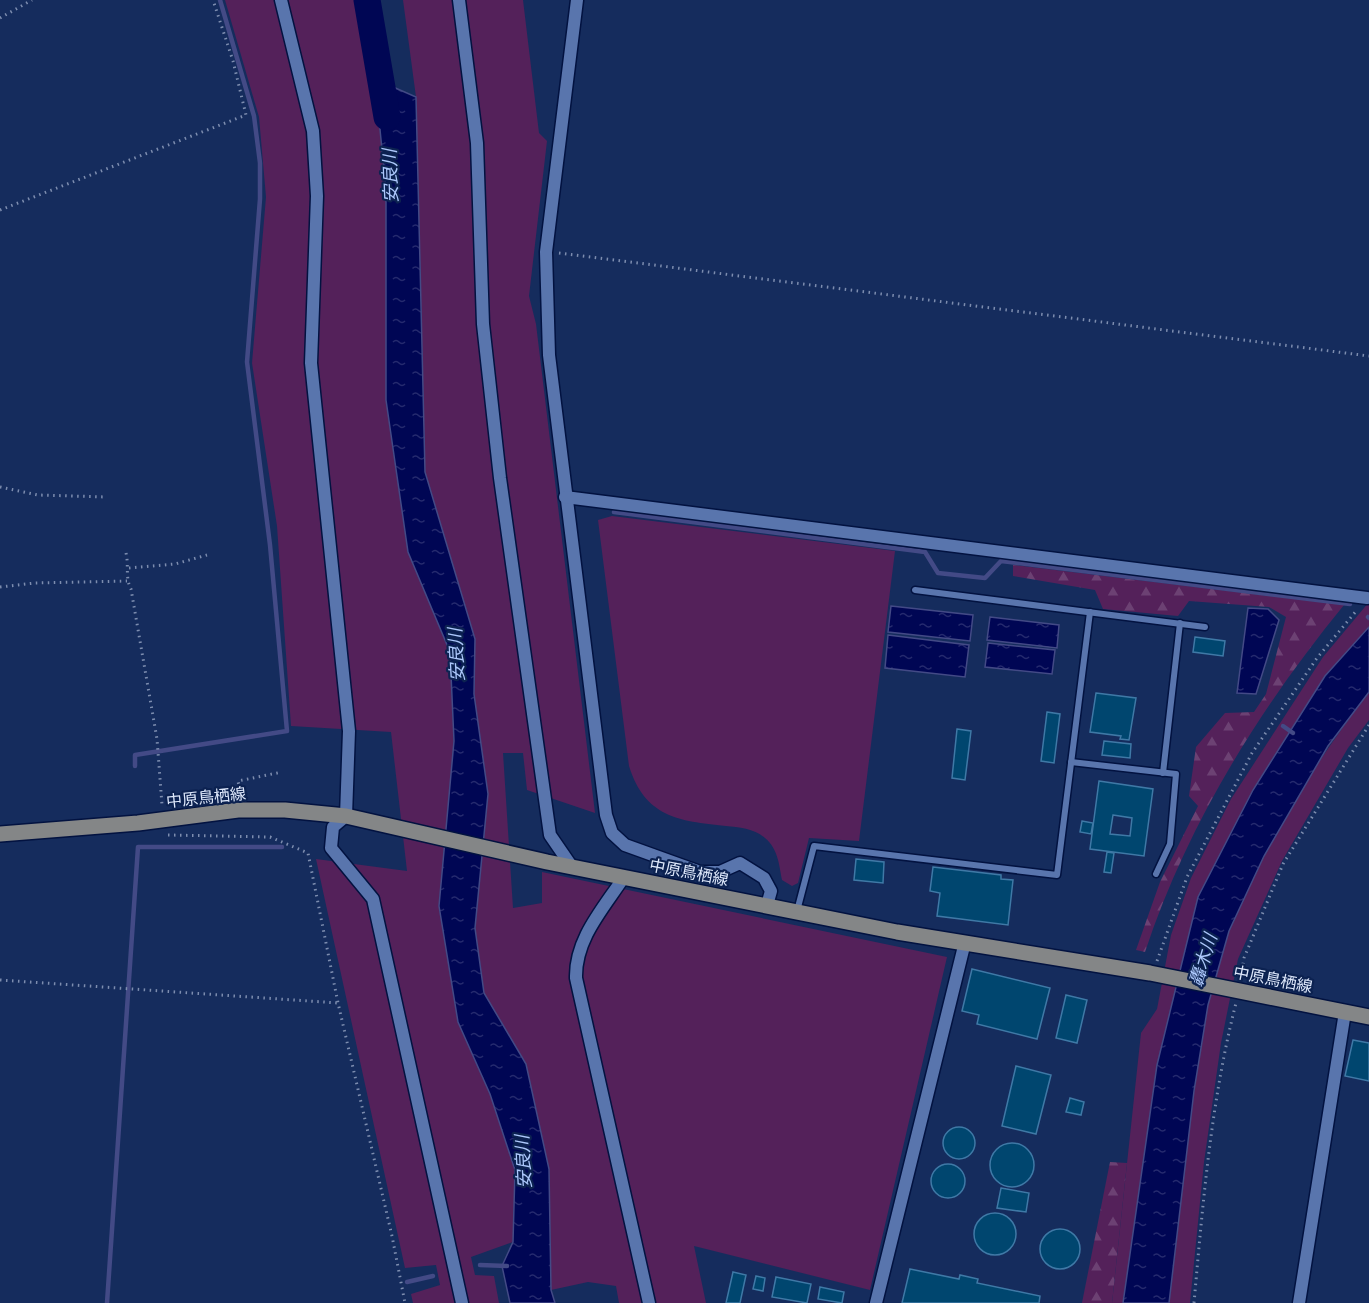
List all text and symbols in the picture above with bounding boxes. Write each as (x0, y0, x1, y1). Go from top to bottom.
water label: 安良川 (375, 147, 404, 203)
water label: 安良川 (441, 625, 471, 683)
street label: 中原鳥栖線 (165, 781, 247, 813)
street label: 中原鳥栖線 (647, 853, 731, 891)
water label: 轟木川 (1182, 928, 1224, 990)
street label: 中原鳥栖線 (1231, 960, 1315, 998)
water label: 安良川 (508, 1132, 538, 1190)

